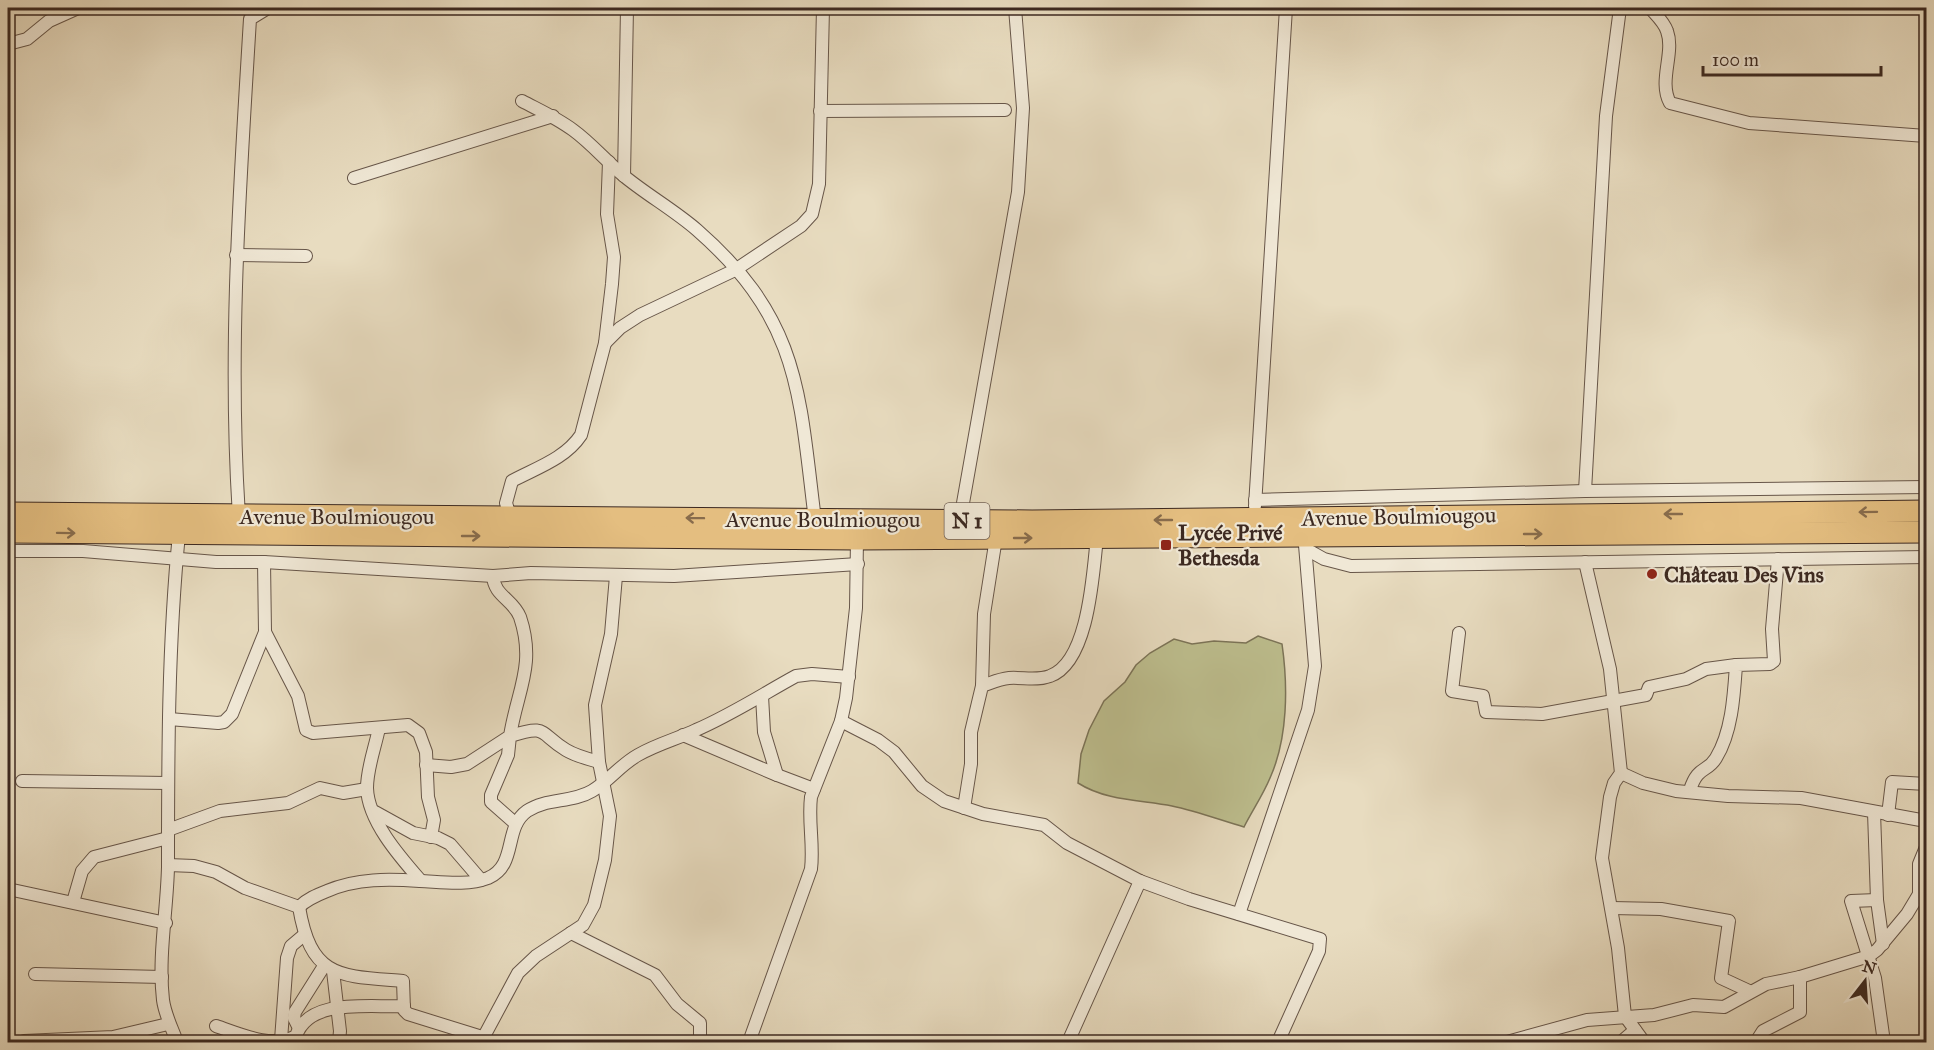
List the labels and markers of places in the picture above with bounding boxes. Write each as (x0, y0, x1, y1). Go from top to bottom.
place label: Lycée Privé Bethesda (1178, 519, 1283, 571)
marker: Lycée Privé Bethesda (1159, 538, 1173, 552)
place label: Château Des Vins (1664, 561, 1824, 588)
marker: Château Des Vins (1645, 567, 1659, 581)

